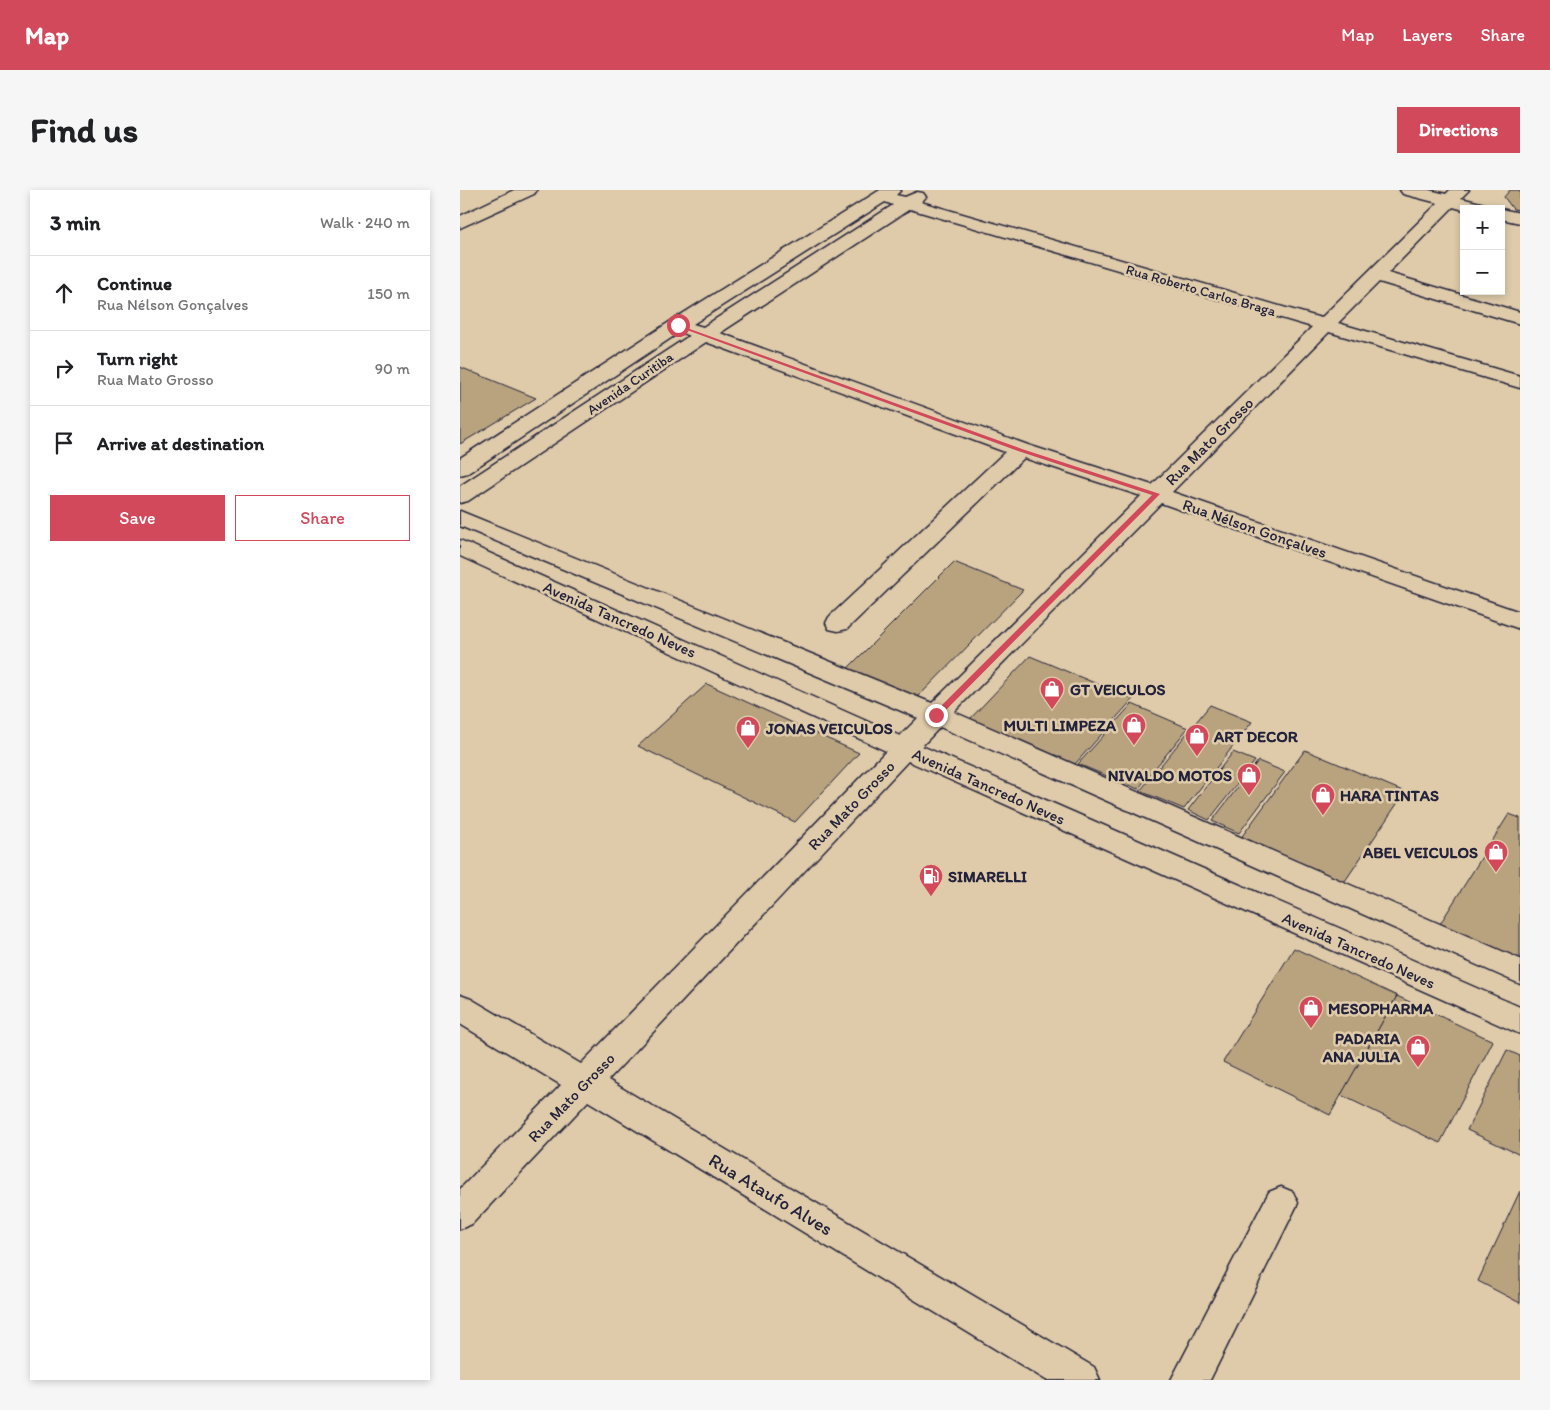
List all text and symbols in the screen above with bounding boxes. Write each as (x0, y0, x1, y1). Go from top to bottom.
text: Map (25, 21, 69, 50)
text: Map (1341, 24, 1374, 46)
text: Layers (1402, 24, 1452, 46)
text: Share (1480, 24, 1525, 46)
button: Directions (1397, 107, 1520, 153)
text: Find us (30, 109, 138, 151)
map controls (1460, 205, 1505, 295)
button: + (1460, 205, 1505, 250)
text: 3 min (50, 210, 100, 235)
text: Walk · 240 m (320, 213, 410, 232)
button: − (1460, 250, 1505, 295)
street label: Rua Roberto Carlos Braga (1124, 261, 1278, 320)
text: Continue (97, 272, 172, 295)
icon: ahead (50, 279, 78, 307)
text: 150 m (367, 284, 410, 303)
text: Rua Nélson Gonçalves (97, 295, 248, 314)
route start (667, 314, 690, 337)
text: Turn right (97, 347, 178, 370)
street label: Avenida Curitiba (584, 348, 677, 418)
icon: right (50, 354, 78, 382)
text: 90 m (375, 359, 410, 378)
text: Rua Mato Grosso (97, 370, 214, 389)
street label: Rua Mato Grosso (1161, 393, 1257, 489)
icon: arrive (50, 429, 78, 457)
text: Arrive at destination (97, 432, 264, 455)
button: Save (50, 495, 225, 541)
button: Share (235, 495, 410, 541)
street label: Rua Nélson Gonçalves (1180, 495, 1329, 562)
street label: Avenida Tancredo Neves (540, 577, 699, 662)
shop icon: GT VEICULOS (1039, 676, 1065, 710)
place label: GT VEICULOS (1070, 680, 1166, 699)
route end (925, 704, 948, 727)
shop icon: MULTI LIMPEZA (1121, 712, 1147, 746)
shop icon: JONAS VEICULOS (735, 715, 761, 749)
place label: MULTI LIMPEZA (1004, 716, 1117, 735)
place label: JONAS VEICULOS (765, 719, 893, 738)
shop icon: ART DECOR (1184, 723, 1210, 757)
place label: ART DECOR (1213, 727, 1299, 746)
street label: Avenida Tancredo Neves (909, 744, 1068, 829)
street label: Rua Mato Grosso (804, 757, 899, 854)
shop icon: NIVALDO MOTOS (1236, 762, 1262, 796)
place label: NIVALDO MOTOS (1108, 766, 1232, 785)
shop icon: HARA TINTAS (1310, 782, 1336, 816)
place label: HARA TINTAS (1340, 786, 1439, 805)
shop icon: ABEL VEICULOS (1483, 839, 1509, 873)
place label: ABEL VEICULOS (1362, 843, 1478, 862)
fuel station icon: SIMARELLI (918, 863, 944, 897)
place label: SIMARELLI (948, 867, 1027, 886)
street label: Avenida Tancredo Neves (1279, 908, 1438, 993)
shop icon: MESOPHARMA (1298, 995, 1324, 1029)
place label: MESOPHARMA (1328, 999, 1434, 1018)
place label: PADARIA ANA JULIA (1322, 1029, 1401, 1066)
shop icon: PADARIA ANA JULIA (1405, 1034, 1431, 1068)
street label: Rua Mato Grosso (524, 1049, 619, 1146)
street label: Rua Ataufo Alves (705, 1148, 837, 1240)

